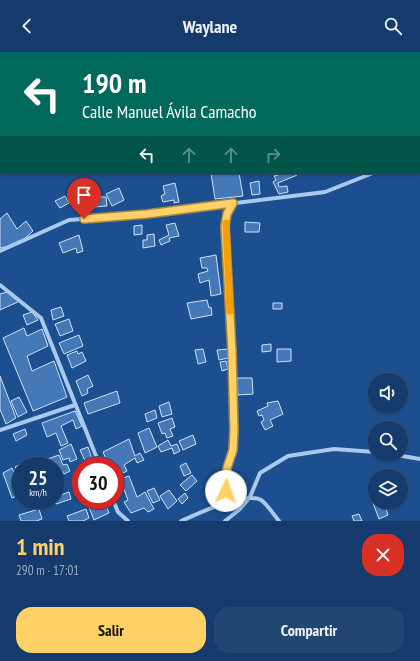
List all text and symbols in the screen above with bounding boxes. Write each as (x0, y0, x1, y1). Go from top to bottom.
icon: back (16, 15, 38, 37)
text: Waylane (183, 15, 237, 38)
icon: search (382, 15, 404, 37)
text: 190 m (82, 64, 146, 101)
icon: left (16, 68, 68, 120)
text: Calle Manuel Ávila Camacho (82, 100, 256, 123)
icon: left (136, 144, 158, 166)
icon: ahead (178, 144, 200, 166)
icon: ahead (220, 144, 242, 166)
icon: right (262, 144, 284, 166)
pin (67, 178, 101, 219)
icon: arrive (73, 184, 95, 206)
map controls (368, 373, 408, 509)
button: sound (368, 373, 408, 413)
button: search (368, 421, 408, 461)
speed limit sign: 30 (72, 457, 124, 509)
text: 25 (28, 465, 48, 491)
button: layers (368, 469, 408, 509)
position arrow (205, 470, 247, 512)
text: km/h (29, 486, 47, 499)
text: 1 min (16, 531, 64, 562)
button: close (362, 534, 404, 576)
text: 290 m · 17:01 (16, 562, 79, 579)
button: Salir (16, 607, 206, 653)
button: Compartir (214, 607, 404, 653)

